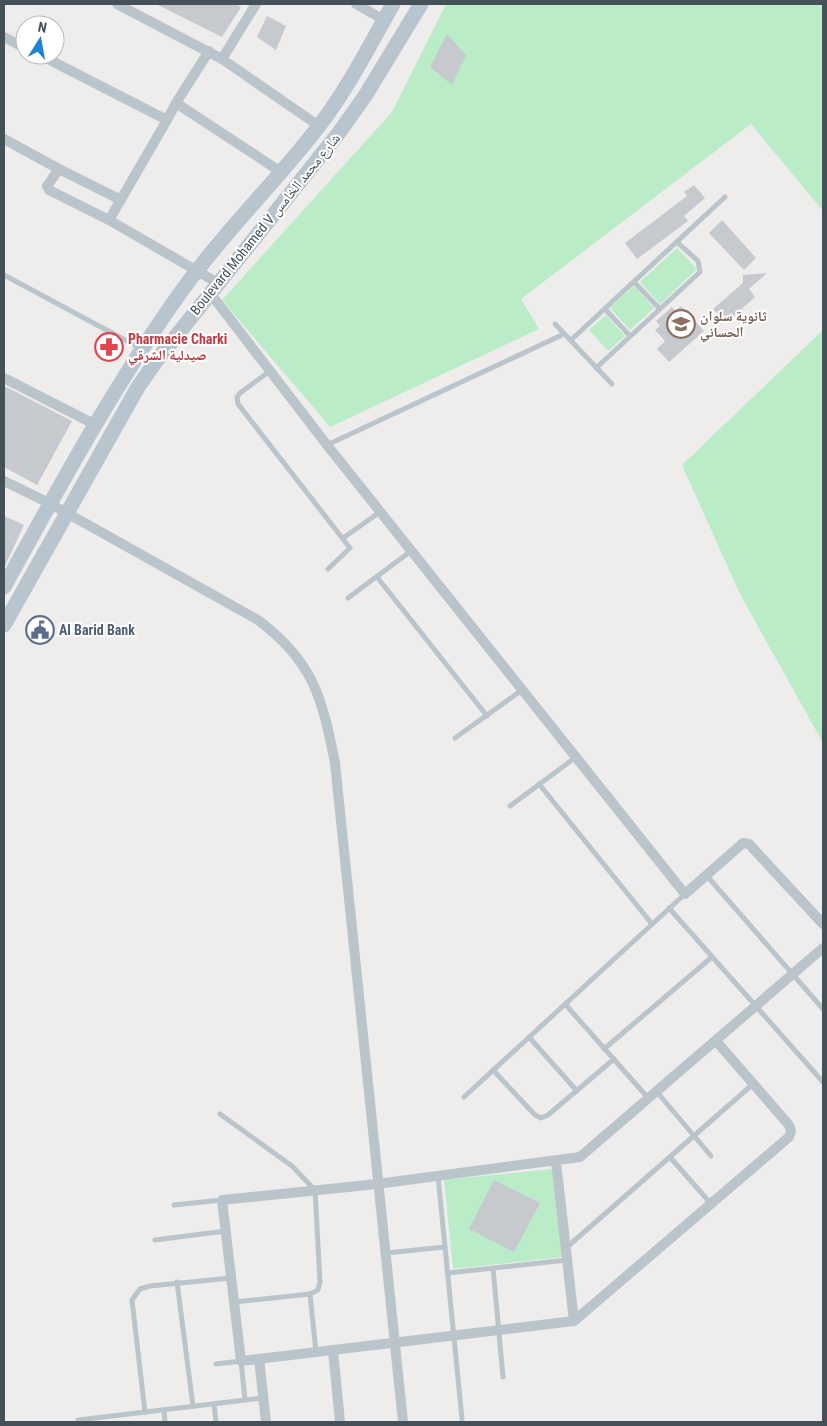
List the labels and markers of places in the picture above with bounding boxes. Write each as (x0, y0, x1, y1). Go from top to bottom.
place label: ثانوية سلوان الحساني (700, 308, 767, 343)
school or university icon: ثانوية سلوان الحساني (666, 309, 696, 339)
place label: Pharmacie Charki صيدلية الشرقي (128, 331, 227, 366)
pharmacy icon: Pharmacie Charki صيدلية الشرقي (94, 332, 124, 362)
public building icon: Al Barid Bank (25, 615, 55, 645)
place label: Al Barid Bank (59, 622, 135, 638)

